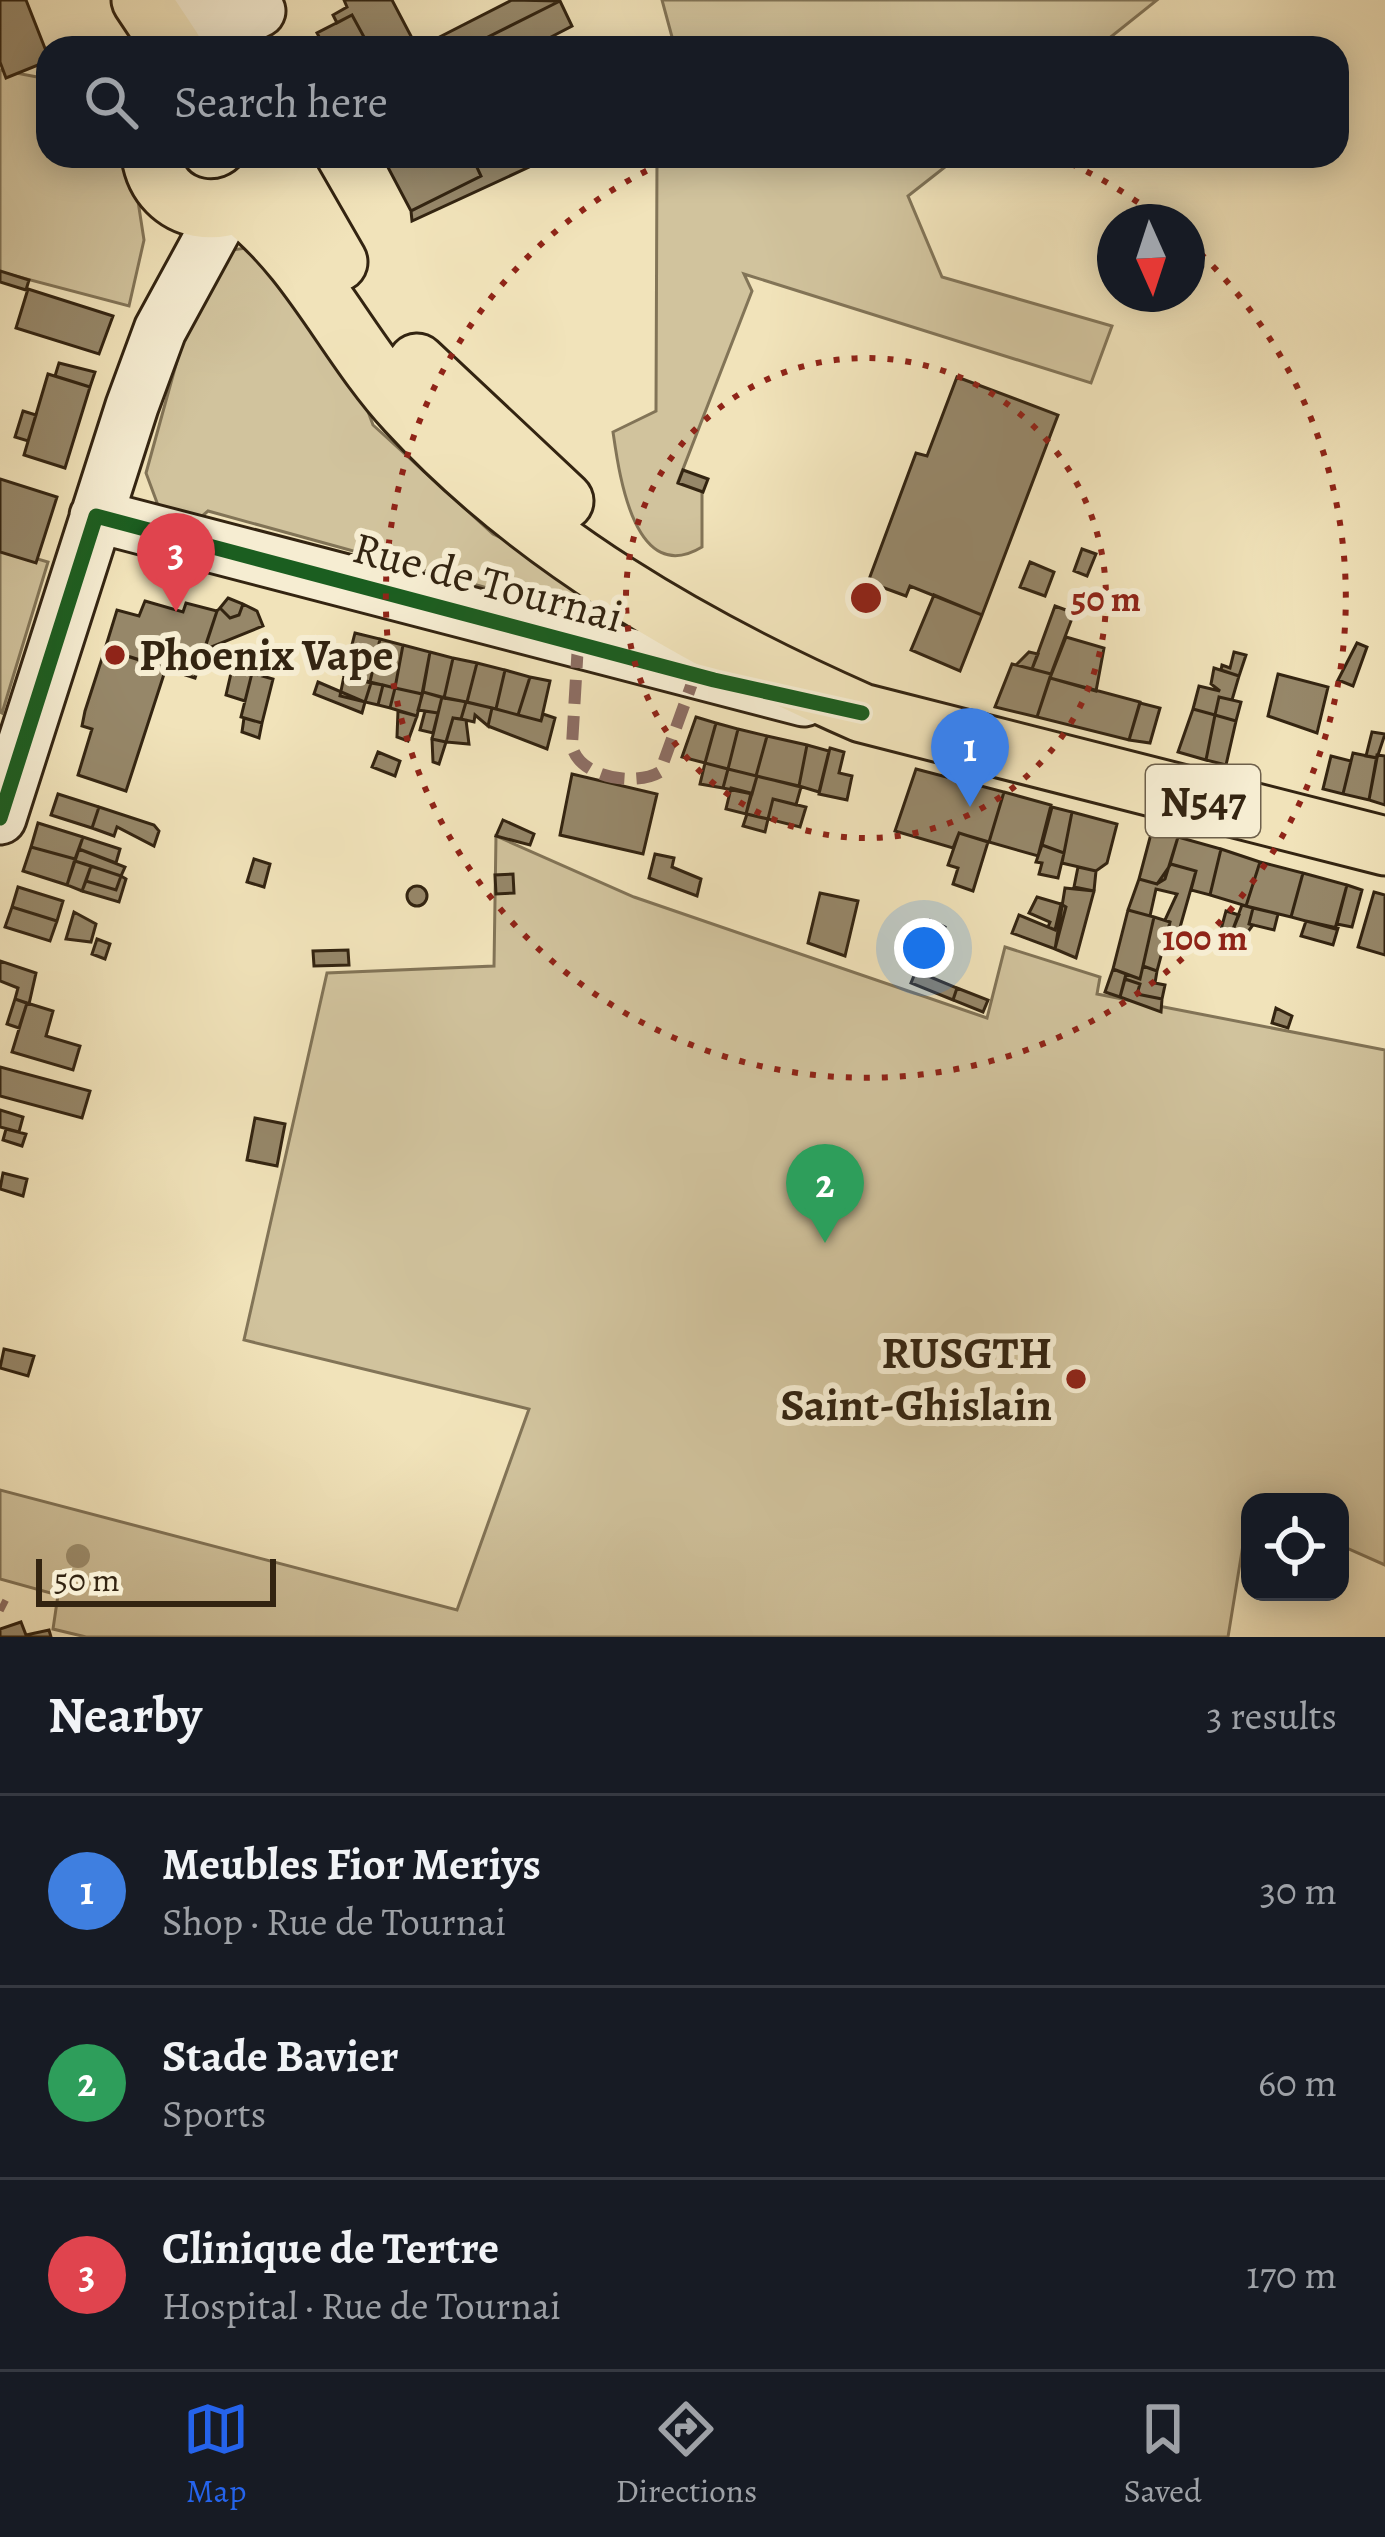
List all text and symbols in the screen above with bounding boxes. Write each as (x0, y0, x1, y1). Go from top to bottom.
search box (36, 36, 1349, 168)
icon: search (78, 69, 144, 135)
text: Search here (174, 71, 388, 133)
north arrow (1097, 204, 1205, 312)
pin: 3 (137, 513, 215, 612)
street label: Rue de Tournai (346, 516, 630, 648)
text: 50 m (1071, 574, 1141, 623)
centre of rings (845, 577, 887, 619)
place label: Phoenix Vape (139, 624, 394, 686)
marker: Phoenix Vape (102, 642, 128, 668)
pin: 1 (931, 708, 1009, 807)
road number: N547 (1146, 765, 1260, 837)
text: 100 m (1162, 913, 1248, 962)
your location (894, 918, 954, 978)
pin: 2 (786, 1144, 864, 1243)
place label: RUSGTH Saint-Ghislain (780, 1322, 1052, 1436)
marker: RUSGTH Saint-Ghislain (1063, 1366, 1089, 1392)
map controls (1241, 1493, 1349, 1601)
button: locate (1241, 1493, 1349, 1601)
scale bar (36, 1553, 276, 1606)
text: 50 m (54, 1557, 120, 1602)
text: Nearby (48, 1680, 202, 1750)
text: 3 results (1206, 1689, 1337, 1742)
text: Meubles Fior Meriys (162, 1833, 541, 1895)
text: 1 (80, 1864, 94, 1917)
text: 30 m (1260, 1864, 1337, 1917)
text: Shop · Rue de Tournai (162, 1895, 506, 1948)
text: Stade Bavier (162, 2025, 398, 2087)
text: 2 (78, 2056, 96, 2109)
text: 60 m (1258, 2056, 1337, 2109)
text: Sports (162, 2087, 266, 2140)
text: Clinique de Tertre (162, 2217, 499, 2279)
text: 3 (79, 2248, 95, 2301)
text: 170 m (1246, 2248, 1337, 2301)
text: Hospital · Rue de Tournai (162, 2279, 561, 2332)
tab: Map (183, 2396, 249, 2513)
tab: Directions (616, 2396, 757, 2513)
tab: Saved (1124, 2396, 1202, 2513)

